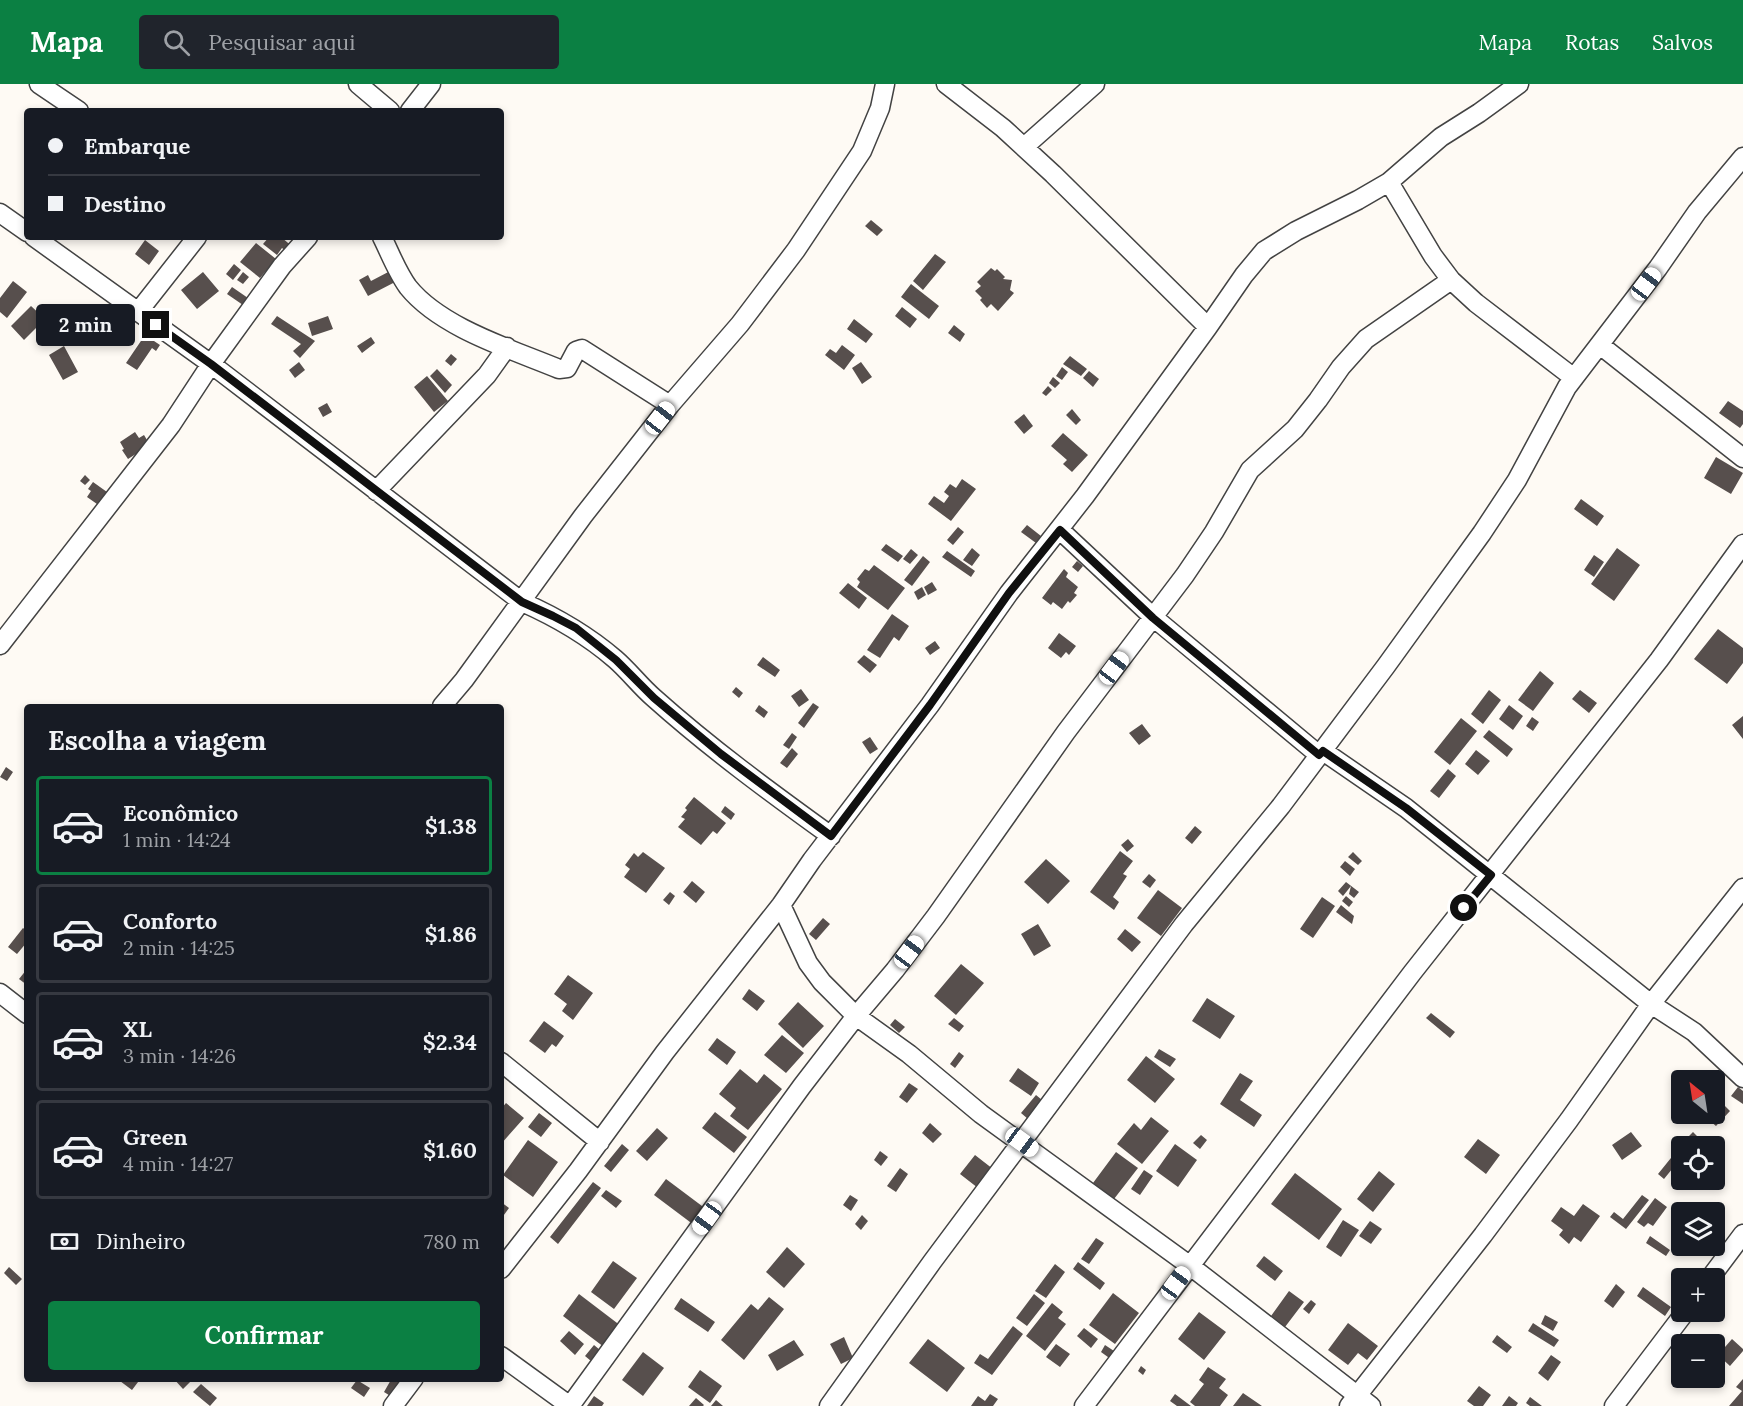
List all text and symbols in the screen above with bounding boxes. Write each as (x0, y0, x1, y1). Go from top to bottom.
search box (139, 15, 559, 69)
text: Mapa (30, 24, 103, 60)
icon: search (160, 26, 193, 59)
text: Pesquisar aqui (208, 28, 355, 56)
text: Mapa (1479, 29, 1532, 56)
text: Rotas (1565, 29, 1619, 56)
text: Salvos (1652, 29, 1713, 56)
text: Embarque (84, 132, 190, 160)
text: Destino (84, 190, 166, 218)
car (1628, 264, 1664, 304)
callout: 2 min (36, 304, 135, 346)
route end (142, 311, 169, 338)
text: 2 min (59, 312, 112, 337)
car (642, 398, 678, 438)
car (1096, 648, 1132, 688)
text: Escolha a viagem (48, 723, 266, 757)
icon: car (51, 799, 105, 853)
text: Econômico (123, 799, 238, 827)
text: $1.38 (425, 812, 477, 840)
text: 1 min · 14:24 (123, 827, 231, 852)
route start (1450, 894, 1477, 921)
icon: car (51, 907, 105, 961)
text: Conforto (123, 907, 217, 935)
text: $1.86 (425, 920, 477, 948)
car (891, 932, 927, 972)
text: 2 min · 14:25 (123, 935, 235, 960)
icon: car (51, 1015, 105, 1069)
text: XL (123, 1015, 152, 1043)
text: $2.34 (423, 1028, 477, 1056)
text: 3 min · 14:26 (123, 1043, 236, 1068)
north arrow (1671, 1070, 1725, 1124)
map controls (1671, 1070, 1725, 1388)
icon: car (51, 1123, 105, 1177)
text: Green (123, 1123, 188, 1151)
car (1002, 1124, 1042, 1160)
text: $1.60 (423, 1136, 477, 1164)
button: locate (1671, 1136, 1725, 1190)
text: 4 min · 14:27 (123, 1151, 233, 1176)
car (689, 1198, 725, 1238)
button: layers (1671, 1202, 1725, 1256)
icon: cash (48, 1225, 81, 1258)
text: Dinheiro (96, 1227, 185, 1255)
text: 780 m (424, 1229, 480, 1254)
car (1158, 1263, 1194, 1303)
button: + (1671, 1268, 1725, 1322)
button: Confirmar (48, 1301, 480, 1370)
button: − (1671, 1334, 1725, 1388)

